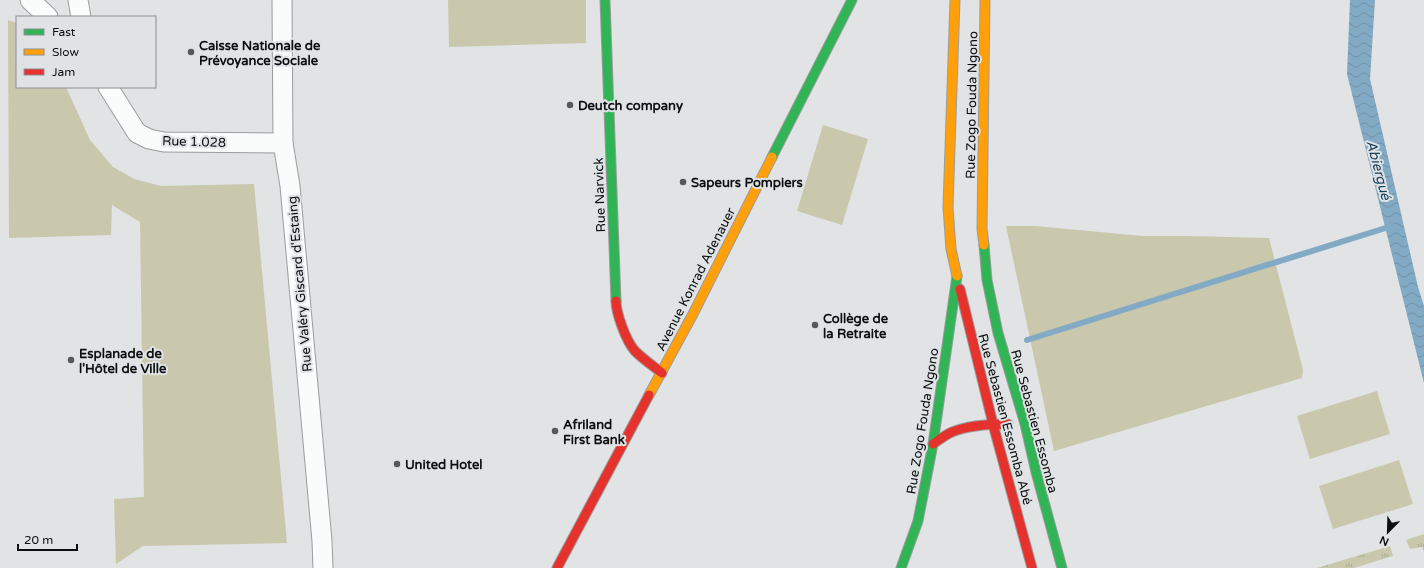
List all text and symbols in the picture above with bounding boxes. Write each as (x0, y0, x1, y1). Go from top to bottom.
legend (16, 16, 156, 88)
text: Fast (52, 25, 76, 39)
street label: Rue Zogo Fouda Ngono (963, 31, 981, 179)
place label: Caisse Nationale de Prévoyance Sociale (199, 38, 321, 69)
text: Slow (52, 45, 79, 59)
marker: Caisse Nationale de Prévoyance Sociale (186, 47, 196, 57)
text: Jam (52, 65, 75, 79)
place label: Deutch company (578, 98, 683, 114)
marker: Deutch company (565, 100, 575, 110)
street label: Rue 1.028 (162, 133, 226, 151)
water label: Abiergué (1362, 138, 1395, 203)
street label: Rue Narvick (591, 157, 609, 233)
place label: Sapeurs Pompiers (691, 175, 803, 191)
marker: Sapeurs Pompiers (678, 177, 688, 187)
street label: Rue Valéry Giscard d'Estaing (284, 195, 316, 373)
street label: Avenue Konrad Adenauer (653, 205, 739, 354)
place label: Collège de la Retraite (823, 311, 889, 342)
marker: Collège de la Retraite (810, 320, 820, 330)
street label: Rue Sebastien Essomba Abé (976, 332, 1036, 506)
place label: Esplanade de l'Hôtel de Ville (79, 346, 167, 377)
street label: Rue Zogo Fouda Ngono (904, 347, 942, 495)
street label: Rue Sebastien Essomba (1008, 348, 1062, 494)
marker: Esplanade de l'Hôtel de Ville (66, 355, 76, 365)
place label: Afriland First Bank (563, 417, 625, 448)
marker: Afriland First Bank (550, 426, 560, 436)
place label: United Hotel (405, 457, 483, 473)
marker: United Hotel (392, 459, 402, 469)
north arrow (1368, 512, 1408, 552)
scale bar (18, 526, 77, 552)
text: 20 m (24, 533, 53, 547)
text: N (1378, 533, 1391, 548)

